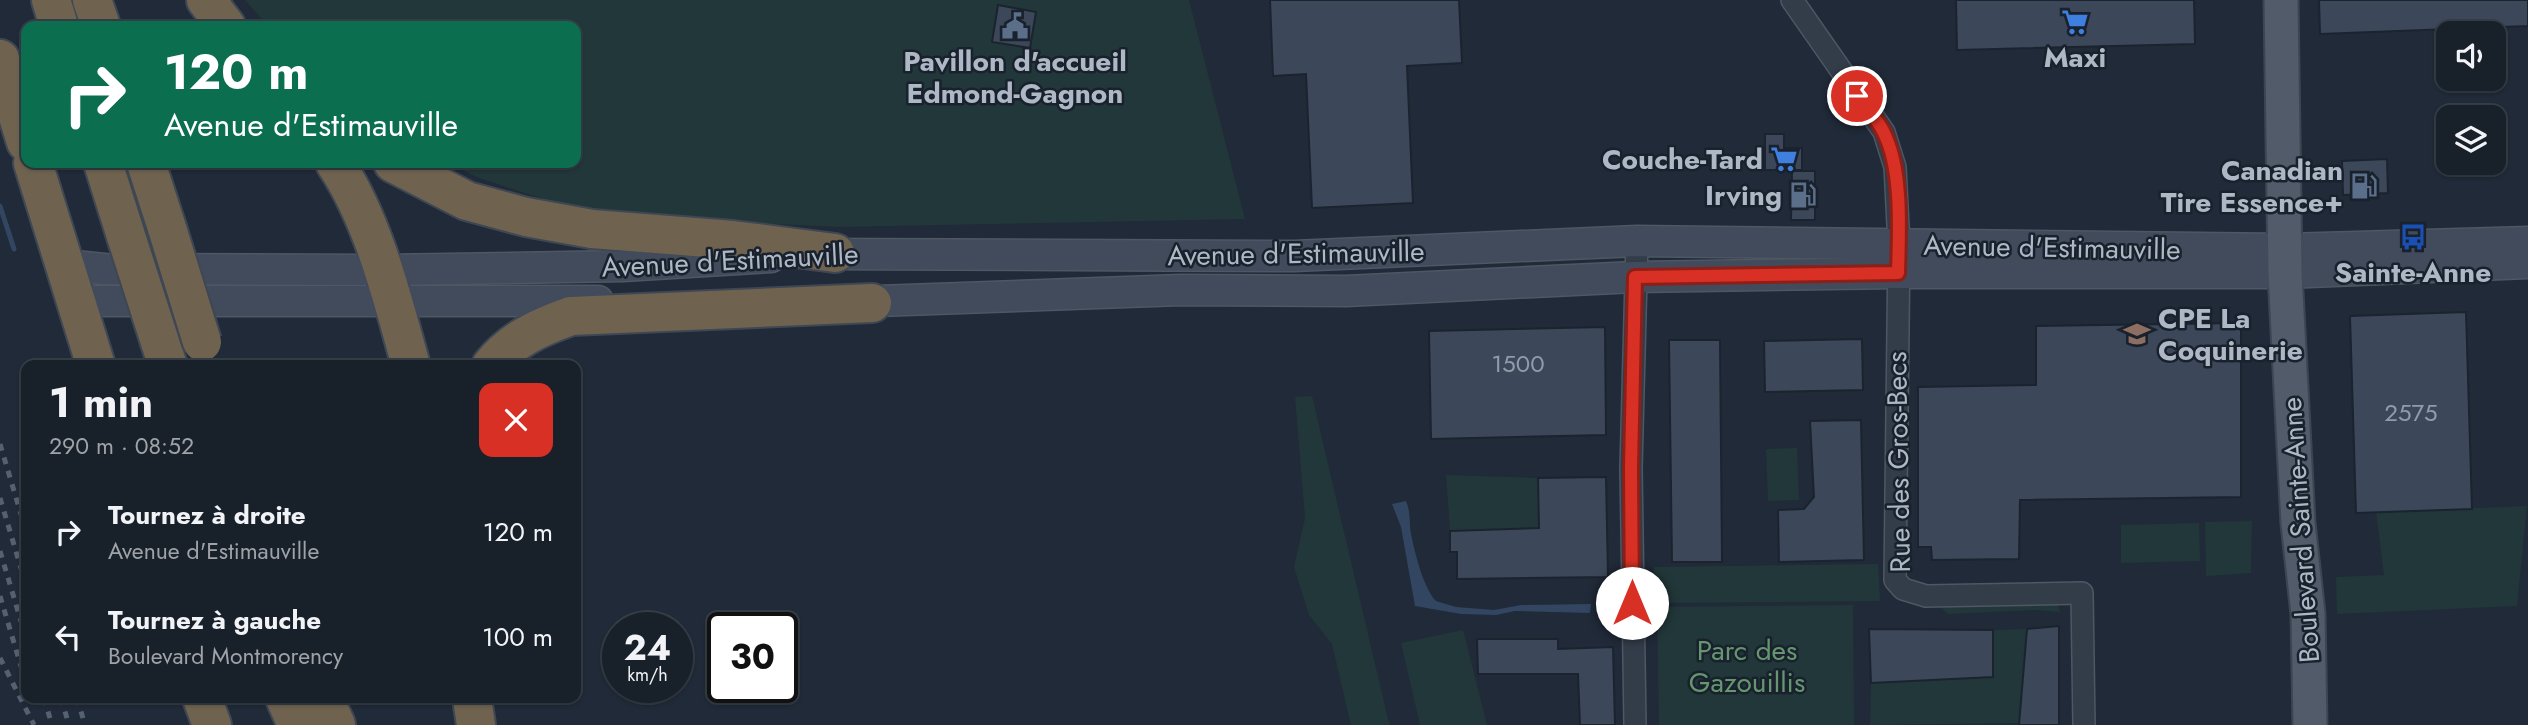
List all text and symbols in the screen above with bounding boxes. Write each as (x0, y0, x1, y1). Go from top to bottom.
supermarket icon: Maxi (2060, 7, 2090, 37)
public building icon: Pavillon d'accueil Edmond-Gagnon (1000, 11, 1030, 41)
map controls (2436, 21, 2506, 175)
button: sound (2436, 21, 2506, 91)
text: 120 m (164, 37, 308, 107)
place label: Maxi (2044, 37, 2106, 78)
place label: Pavillon d'accueil Edmond-Gagnon (903, 41, 1127, 114)
icon: right (49, 49, 140, 140)
pin (1827, 66, 1887, 126)
icon: arrive (1838, 77, 1876, 115)
text: Avenue d'Estimauville (164, 102, 458, 148)
button: layers (2436, 105, 2506, 175)
place label: Couche-Tard (1602, 139, 1763, 180)
supermarket icon: Couche-Tard (1769, 144, 1799, 174)
place label: Canadian Tire Essence+ (2161, 150, 2343, 223)
fuel station icon: Canadian Tire Essence+ (2349, 171, 2379, 201)
place label: Irving (1705, 175, 1782, 216)
fuel station icon: Irving (1788, 180, 1818, 210)
bus stop icon: Sainte-Anne (2398, 222, 2428, 252)
street label: Avenue d'Estimauville (1923, 225, 2181, 270)
street label: Avenue d'Estimauville (1167, 231, 1425, 276)
street label: Avenue d'Estimauville (601, 233, 860, 288)
place label: Sainte-Anne (2335, 252, 2491, 293)
place label: CPE La Coquinerie (2158, 298, 2303, 371)
school or university icon: CPE La Coquinerie (2122, 319, 2152, 349)
house number: 1500 (1491, 346, 1545, 381)
street label: Rue des Gros-Becs (1876, 351, 1921, 573)
text: 1 min (49, 372, 153, 433)
button: close (479, 383, 553, 457)
house number: 2575 (2384, 395, 2438, 430)
street label: Boulevard Sainte-Anne (2271, 396, 2330, 664)
text: 290 m · 08:52 (49, 429, 194, 463)
text: Tournez à droite (108, 496, 306, 534)
icon: right (49, 513, 87, 551)
text: 120 m (483, 513, 553, 551)
text: Avenue d'Estimauville (108, 534, 319, 568)
position arrow (1595, 566, 1669, 640)
text: Tournez à gauche (108, 601, 321, 639)
speed limit sign: 30 (707, 612, 798, 703)
icon: left (49, 618, 87, 656)
text: 100 m (482, 618, 553, 656)
text: 24 (624, 623, 671, 673)
park label: Parc des Gazouillis (1689, 630, 1805, 703)
text: Boulevard Montmorency (108, 639, 343, 673)
text: km/h (627, 662, 668, 688)

